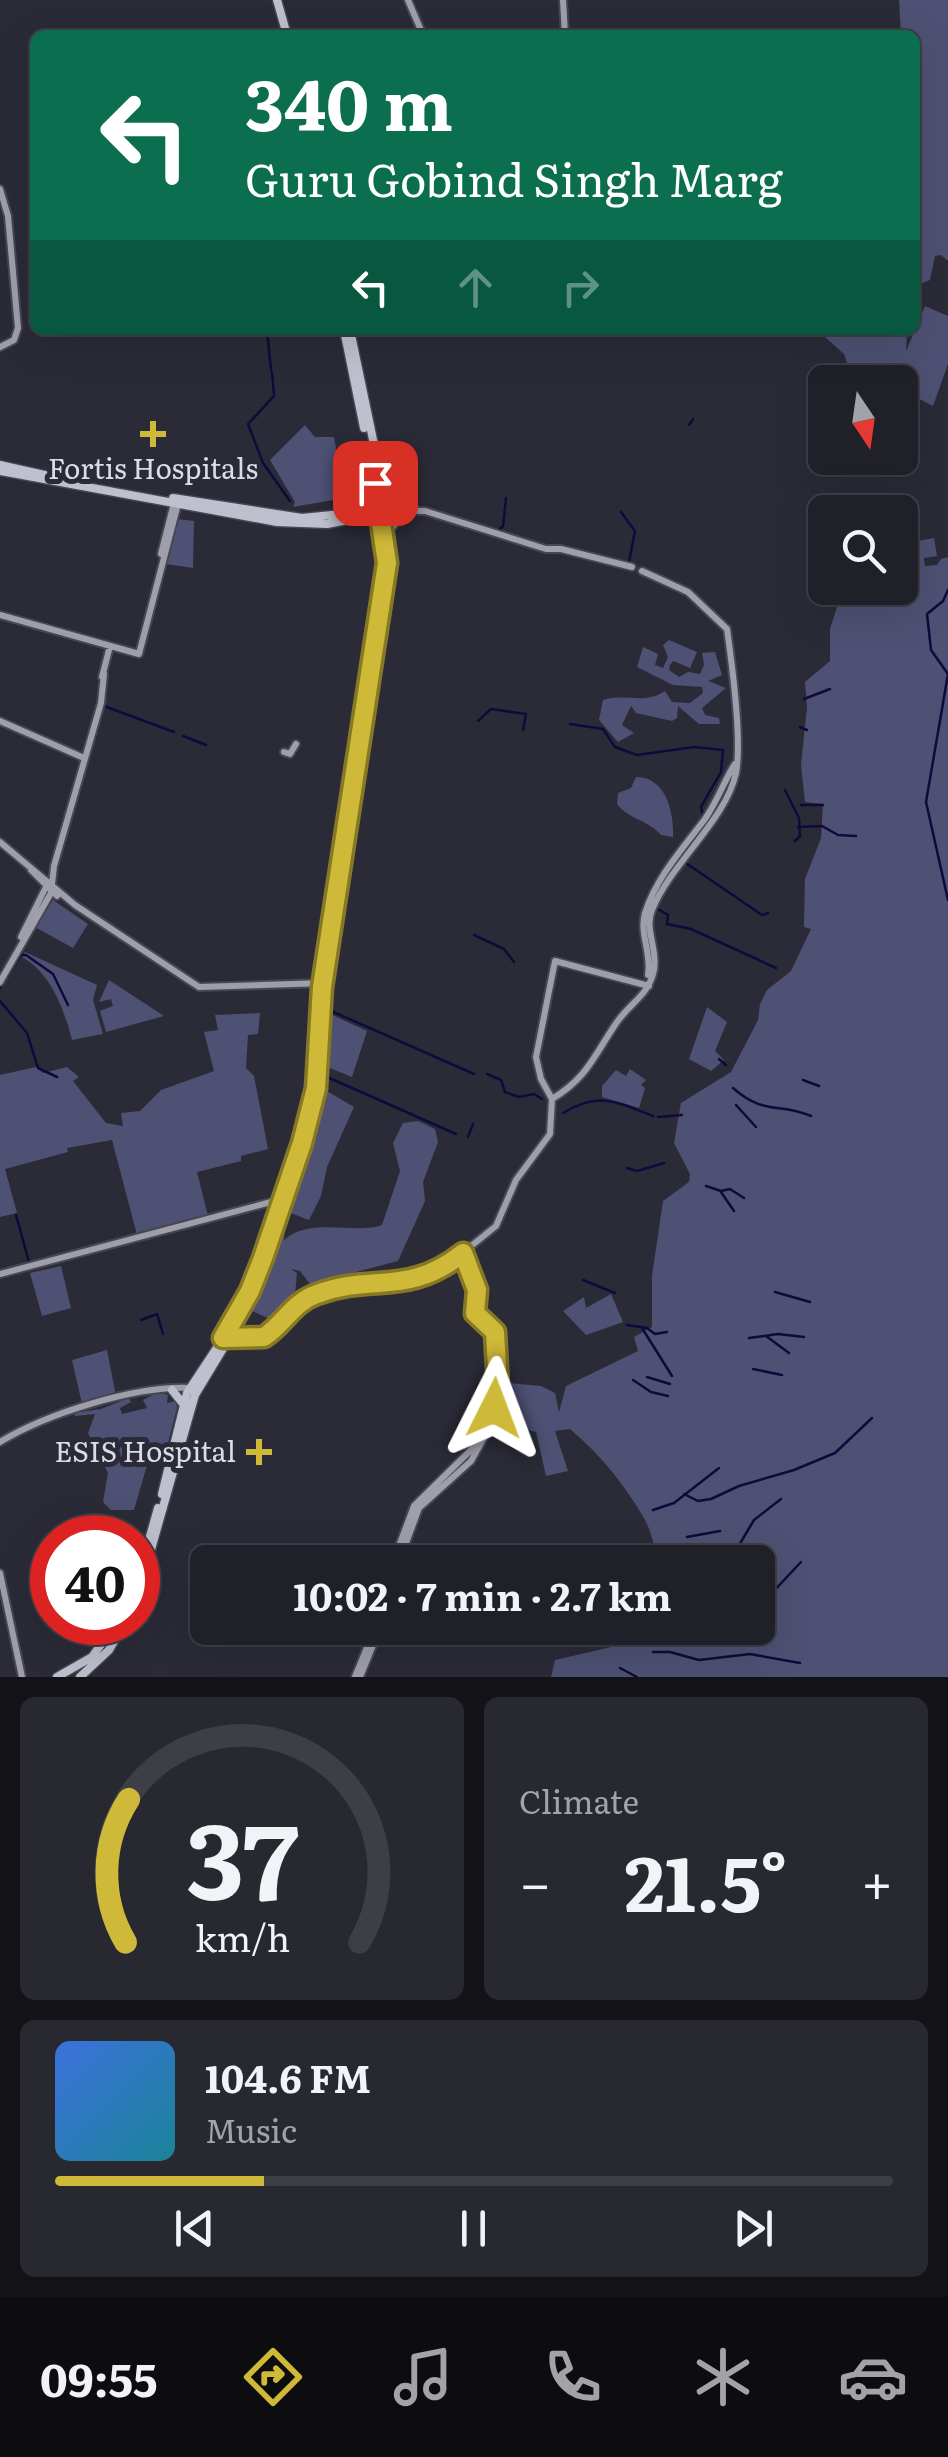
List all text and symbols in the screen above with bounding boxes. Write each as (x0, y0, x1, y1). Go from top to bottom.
text: 340 m (245, 49, 453, 153)
icon: left (80, 70, 210, 200)
text: Guru Gobind Singh Marg (245, 144, 783, 211)
icon: left (343, 260, 398, 315)
icon: ahead (448, 260, 503, 315)
icon: right (553, 260, 608, 315)
north arrow (808, 365, 918, 475)
map controls (808, 365, 918, 605)
marker: Fortis Hospitals (140, 421, 166, 447)
pin (333, 441, 418, 526)
place label: Fortis Hospitals (48, 446, 258, 488)
icon: arrive (348, 456, 403, 511)
button: search (808, 495, 918, 605)
position arrow (442, 1356, 546, 1460)
place label: ESIS Hospital (54, 1429, 236, 1471)
marker: ESIS Hospital (246, 1439, 272, 1465)
speed limit sign: 40 (30, 1515, 160, 1645)
text: 10:02 · 7 min · 2.7 km (293, 1566, 672, 1623)
text: Climate (519, 1776, 639, 1824)
text: 37 (186, 1778, 298, 1932)
text: 21.5° (624, 1824, 788, 1935)
text: − (519, 1839, 551, 1921)
text: + (861, 1839, 893, 1921)
text: km/h (194, 1910, 290, 1963)
text: 104.6 FM (205, 2048, 371, 2105)
text: Music (205, 2105, 297, 2153)
icon: previous (167, 2201, 222, 2256)
icon: pause (446, 2201, 501, 2256)
icon: next (726, 2201, 781, 2256)
icon: directions (238, 2342, 308, 2412)
icon: music (388, 2342, 458, 2412)
icon: phone (538, 2342, 608, 2412)
icon: climate (688, 2342, 758, 2412)
icon: car (838, 2342, 908, 2412)
text: 09:55 (40, 2344, 157, 2411)

